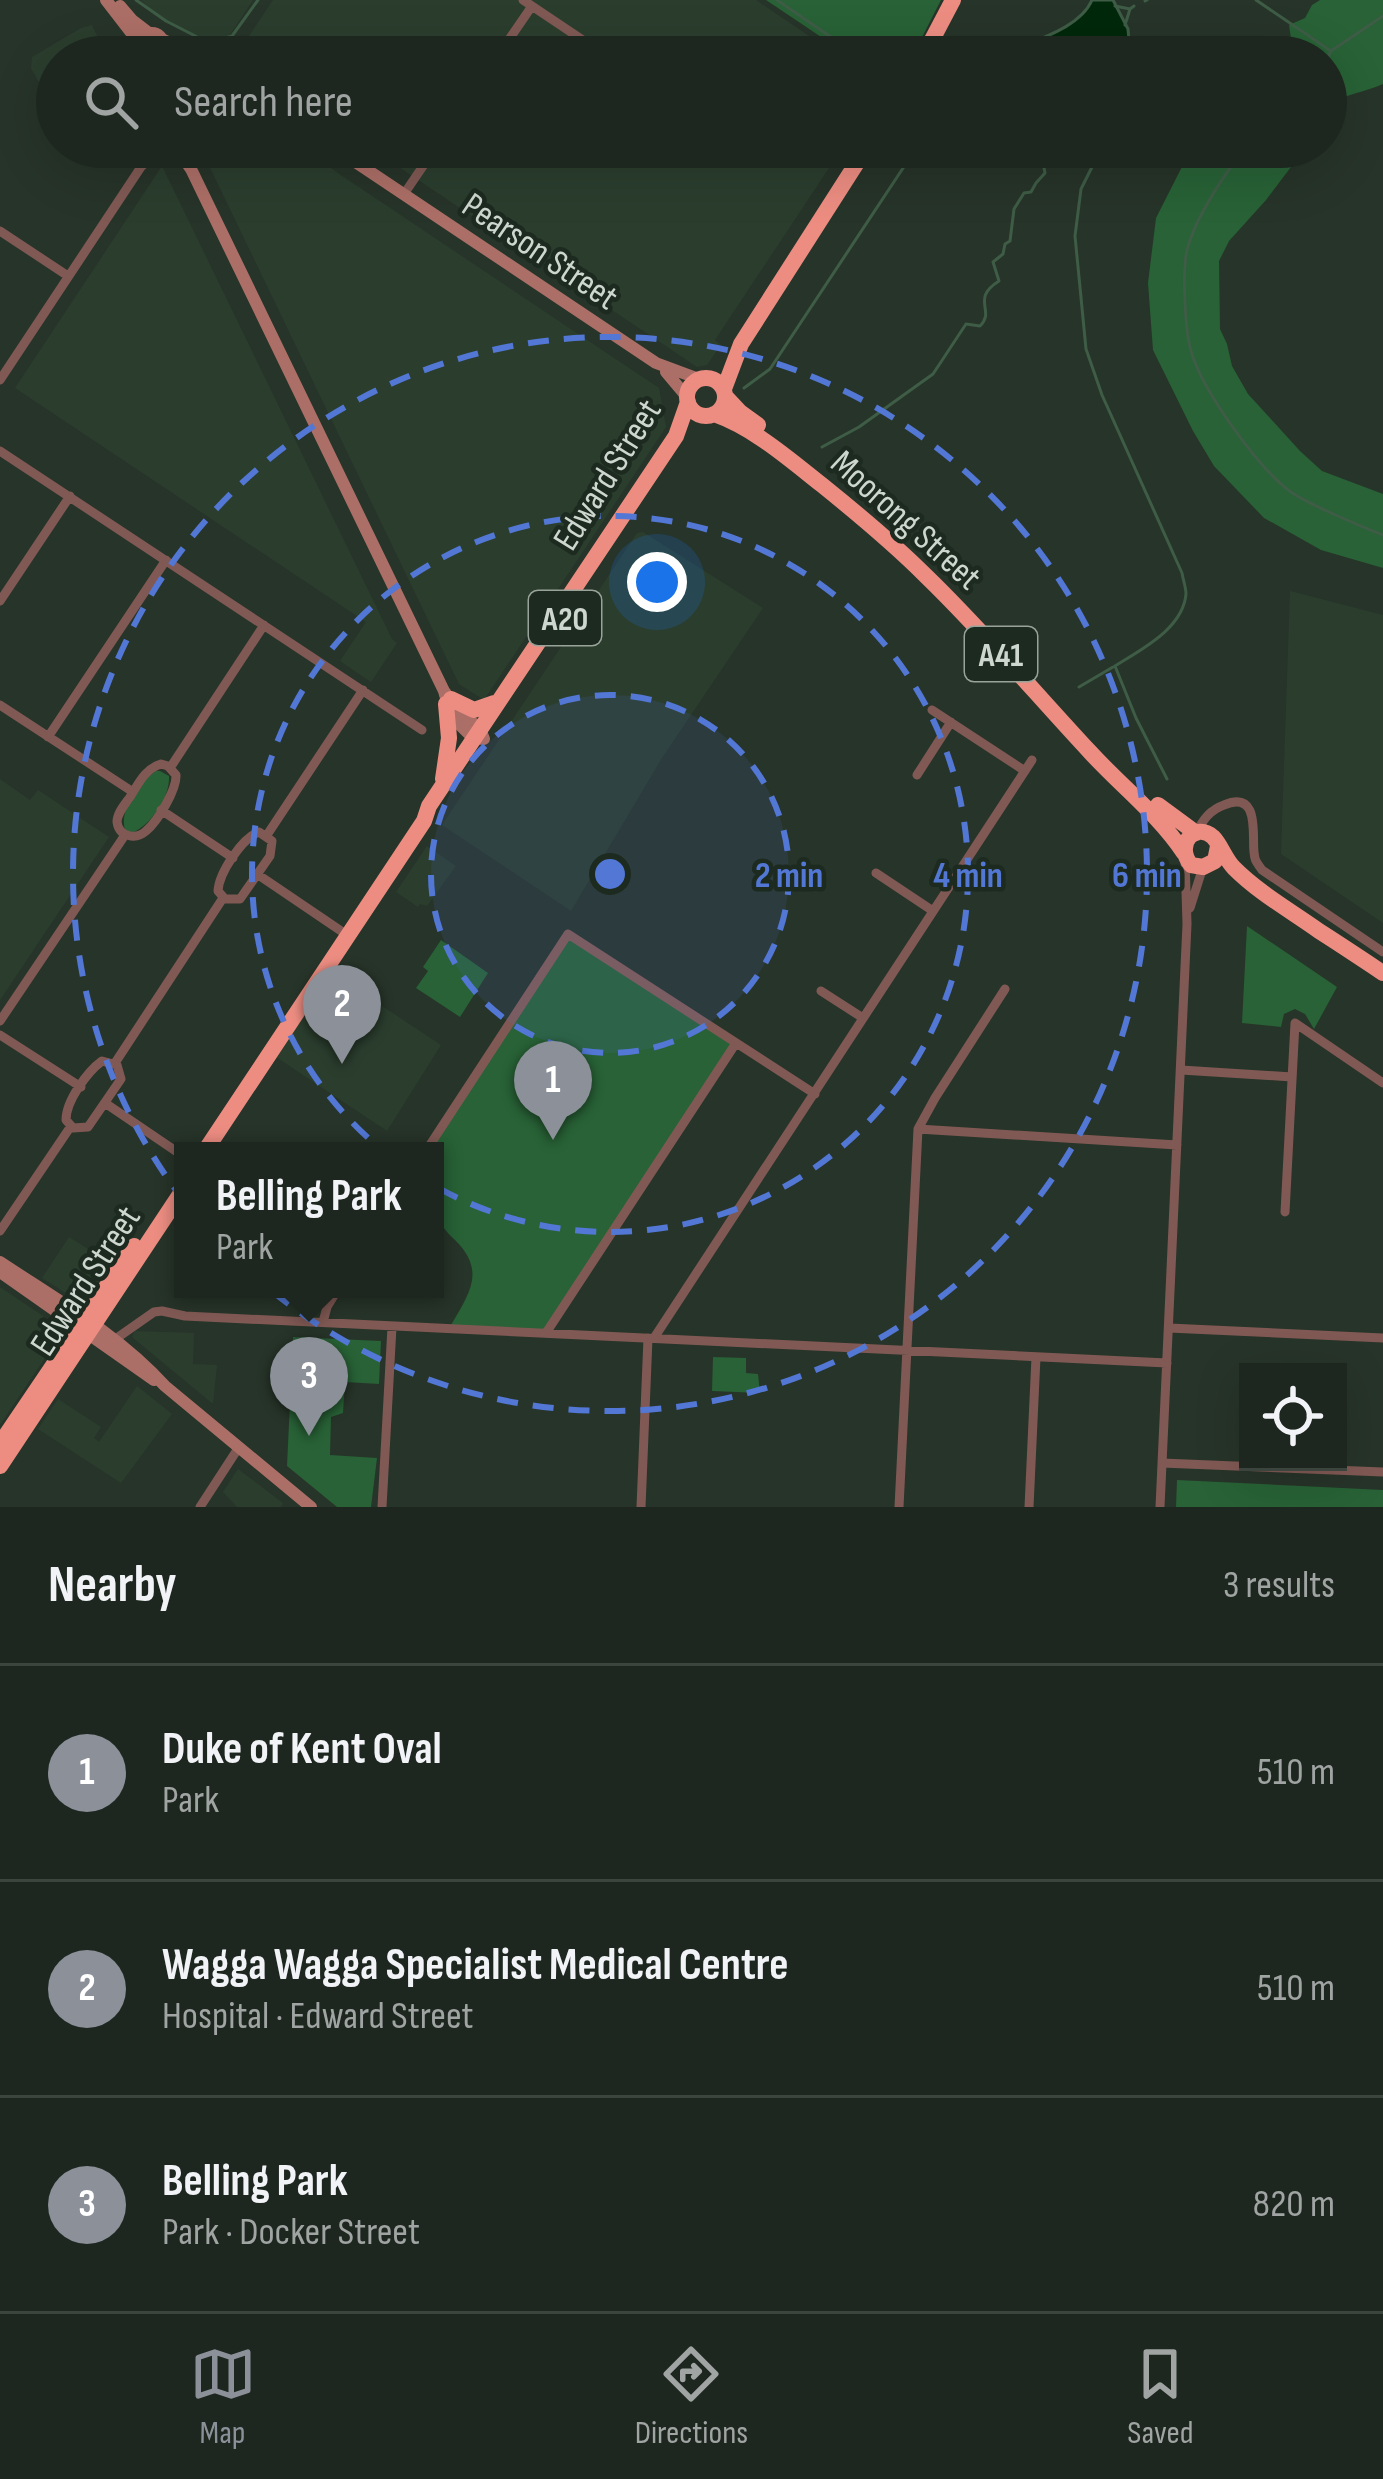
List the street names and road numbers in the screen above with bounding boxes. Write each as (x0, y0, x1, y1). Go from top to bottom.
street label: Pearson Street (454, 184, 626, 320)
street label: Edward Street (545, 392, 671, 559)
street label: Moorong Street (821, 442, 989, 600)
road number: A20 (529, 591, 601, 645)
road number: A41 (965, 627, 1037, 681)
street label: Edward Street (22, 1198, 150, 1364)

